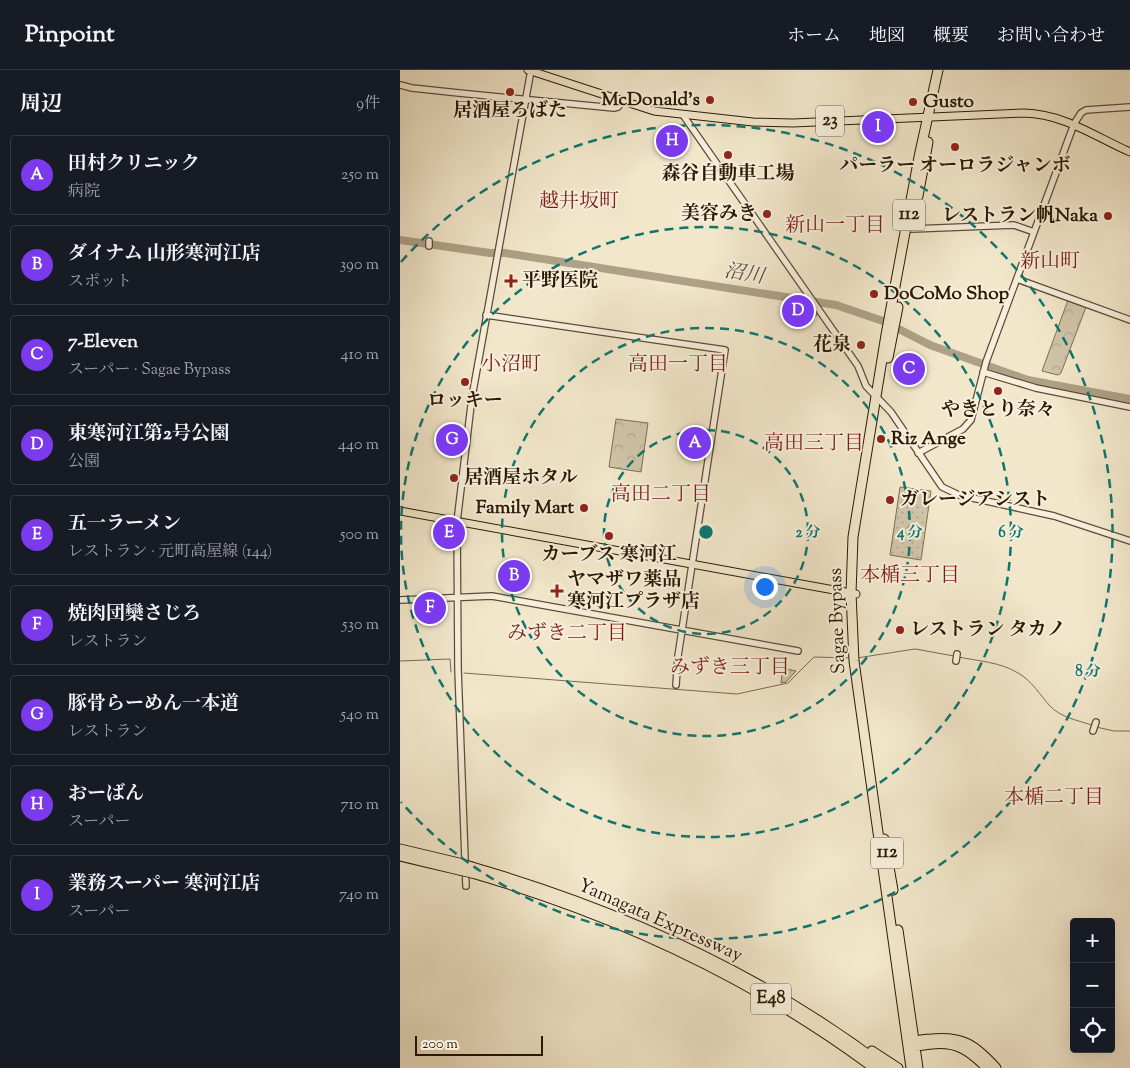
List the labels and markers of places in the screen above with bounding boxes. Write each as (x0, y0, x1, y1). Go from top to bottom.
marker: 居酒屋ろばた (504, 86, 516, 98)
place label: McDonald's (601, 87, 701, 114)
place label: Gusto (923, 89, 974, 116)
marker: McDonald's (704, 94, 716, 106)
marker: Gusto (907, 96, 919, 108)
place label: 居酒屋ろばた (453, 98, 567, 125)
pin: I (862, 108, 894, 146)
pin: H (656, 122, 688, 160)
marker: パーラー オーロラジャンボ (949, 141, 961, 153)
marker: 森谷自動車工場 (722, 149, 734, 161)
place label: パーラー オーロラジャンボ (839, 153, 1071, 180)
place label: 森谷自動車工場 (661, 161, 795, 188)
place label: 美容みき (681, 201, 757, 228)
place label: レストラン帆Naka (942, 203, 1098, 230)
marker: 美容みき (761, 208, 773, 220)
marker: レストラン帆Naka (1102, 210, 1114, 222)
place label: 平野医院 (522, 268, 598, 295)
marker: 平野医院 (504, 274, 518, 288)
place label: DoCoMo Shop (884, 281, 1009, 308)
marker: DoCoMo Shop (868, 288, 880, 300)
pin: D (782, 292, 814, 330)
place label: 花泉 (813, 332, 851, 359)
marker: 花泉 (855, 339, 867, 351)
pin: C (893, 350, 925, 388)
marker: ロッキー (459, 376, 471, 388)
marker: やきとり奈々 (992, 385, 1004, 397)
place label: ロッキー (427, 388, 503, 415)
place label: やきとり奈々 (941, 397, 1055, 424)
pin: G (436, 421, 468, 459)
pin: A (679, 424, 711, 462)
place label: Riz Ange (891, 426, 966, 453)
marker: Riz Ange (875, 433, 887, 445)
place label: 居酒屋ホタル (464, 465, 578, 492)
marker: 居酒屋ホタル (448, 472, 460, 484)
place label: ガレージアシスト (900, 487, 1050, 514)
marker: ガレージアシスト (884, 494, 896, 506)
place label: Family Mart (476, 495, 574, 522)
marker: Family Mart (578, 502, 590, 514)
pin: E (433, 514, 465, 552)
centre of rings (697, 523, 715, 541)
marker: カーブス 寒河江 (603, 530, 615, 542)
place label: カーブス 寒河江 (541, 542, 677, 569)
pin: B (498, 557, 530, 595)
place label: ヤマザワ薬品 寒河江プラザ店 (567, 567, 700, 616)
marker: ヤマザワ薬品 寒河江プラザ店 (551, 585, 563, 597)
pin: F (414, 589, 446, 627)
place label: レストラン タカノ (910, 617, 1065, 644)
marker: レストラン タカノ (894, 624, 906, 636)

